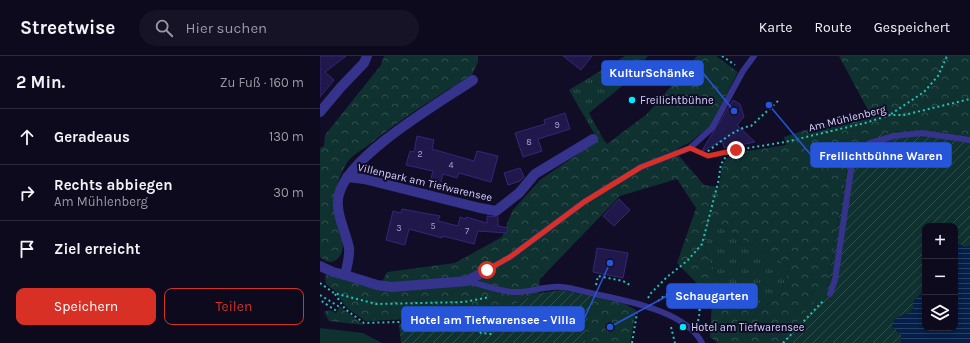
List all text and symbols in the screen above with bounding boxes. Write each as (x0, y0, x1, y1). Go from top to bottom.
search box (139, 10, 419, 46)
text: Streetwise (20, 17, 115, 39)
icon: search (153, 17, 175, 39)
text: Hier suchen (185, 19, 267, 37)
text: Karte (759, 19, 793, 36)
text: Route (815, 19, 852, 36)
text: Gespeichert (874, 19, 950, 36)
callout: KulturSchänke (602, 61, 703, 85)
text: KulturSchänke (609, 66, 695, 80)
text: 2 Min. (16, 72, 65, 92)
text: Zu Fuß · 160 m (220, 75, 304, 90)
place label: Freilichtbühne (640, 94, 714, 107)
marker: Freilichtbühne (627, 95, 637, 105)
street label: Am Mühlenberg (807, 102, 888, 134)
house number: 9 (554, 120, 560, 130)
icon: ahead (16, 126, 38, 148)
text: Geradeaus (54, 128, 130, 146)
text: 130 m (269, 129, 304, 144)
house number: 8 (526, 137, 532, 147)
route end (727, 141, 745, 159)
callout: Freilichtbühne Waren (811, 143, 951, 167)
house number: 2 (417, 149, 423, 159)
text: Freilichtbühne Waren (819, 149, 943, 163)
house number: 4 (448, 160, 454, 170)
street label: Villenpark am Tiefwarensee (356, 161, 494, 204)
text: Rechts abbiegen (54, 176, 173, 194)
icon: right (16, 182, 38, 204)
text: 30 m (273, 185, 304, 200)
text: Am Mühlenberg (54, 194, 148, 209)
house number: 5 (430, 221, 436, 231)
house number: 3 (396, 223, 402, 233)
map controls (922, 223, 958, 331)
button: + (922, 223, 958, 259)
house number: 7 (465, 226, 470, 236)
icon: arrive (16, 238, 38, 260)
text: Ziel erreicht (54, 240, 140, 258)
button: − (922, 259, 958, 295)
route start (478, 261, 496, 279)
callout: Schaugarten (667, 284, 757, 308)
button: Speichern (16, 288, 156, 325)
button: Teilen (164, 288, 304, 325)
text: Schaugarten (675, 289, 749, 303)
button: layers (922, 295, 958, 331)
callout: Hotel am Tiefwarensee - Villa (402, 307, 584, 331)
text: Hotel am Tiefwarensee - Villa (410, 313, 576, 327)
place label: Hotel am Tiefwarensee (691, 321, 805, 334)
marker: Hotel am Tiefwarensee (678, 322, 688, 332)

